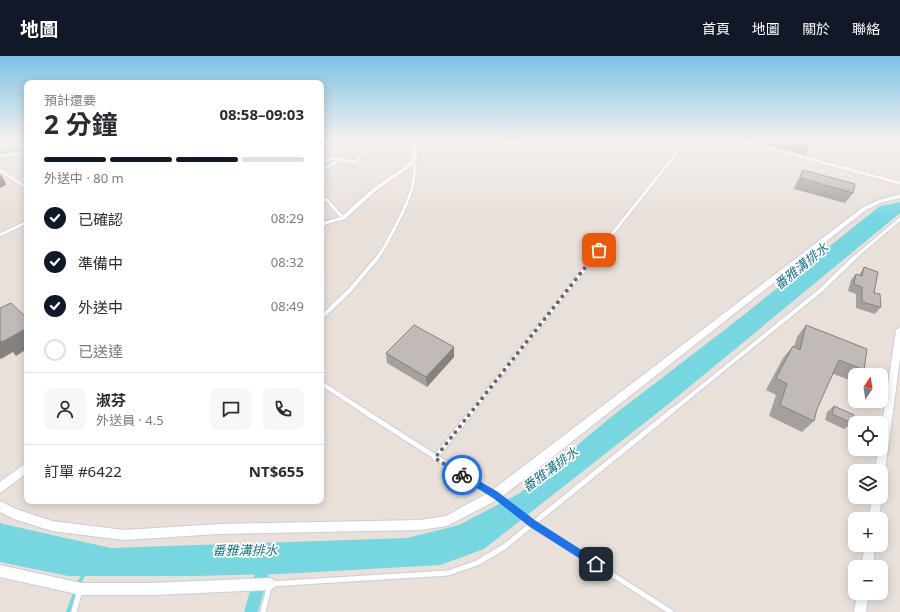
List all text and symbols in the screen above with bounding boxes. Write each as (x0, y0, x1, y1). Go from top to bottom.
text: 地圖 (20, 16, 58, 42)
text: 首頁 (702, 19, 730, 38)
text: 地圖 (752, 19, 780, 38)
text: 關於 (802, 19, 830, 38)
text: 聯絡 (852, 19, 880, 38)
text: 預計還要 (44, 91, 96, 109)
text: 08:58–09:03 (219, 104, 304, 124)
text: 2 分鐘 (44, 106, 118, 142)
text: 外送中 · 80 m (44, 169, 124, 187)
icon: check (44, 207, 66, 229)
text: 已確認 (78, 209, 123, 229)
text: 08:29 (271, 209, 304, 227)
pin (582, 233, 616, 267)
water label: 番雅溝排水 (770, 238, 833, 293)
icon: bag (588, 239, 610, 261)
icon: check (44, 251, 66, 273)
text: 準備中 (78, 253, 123, 273)
text: 08:32 (271, 253, 304, 271)
icon: check (44, 295, 66, 317)
text: 外送中 (78, 297, 123, 317)
text: 08:49 (271, 297, 304, 315)
text: 已送達 (78, 341, 123, 361)
north arrow (848, 368, 888, 408)
map controls (848, 368, 888, 600)
button: person (44, 388, 86, 430)
button: chat (210, 388, 252, 430)
button: phone (262, 388, 304, 430)
text: 淑芬 (96, 390, 126, 410)
text: 外送員 · 4.5 (96, 411, 164, 429)
button: locate (848, 416, 888, 456)
water label: 番雅溝排水 (518, 442, 582, 495)
courier (442, 455, 482, 495)
text: 訂單 #6422 (44, 461, 122, 481)
text: NT$655 (249, 461, 304, 481)
icon: bike (451, 464, 473, 486)
button: layers (848, 464, 888, 504)
button: + (848, 512, 888, 552)
water label: 番雅溝排水 (212, 541, 278, 559)
pin (579, 547, 613, 581)
icon: home (585, 553, 607, 575)
button: − (848, 560, 888, 600)

